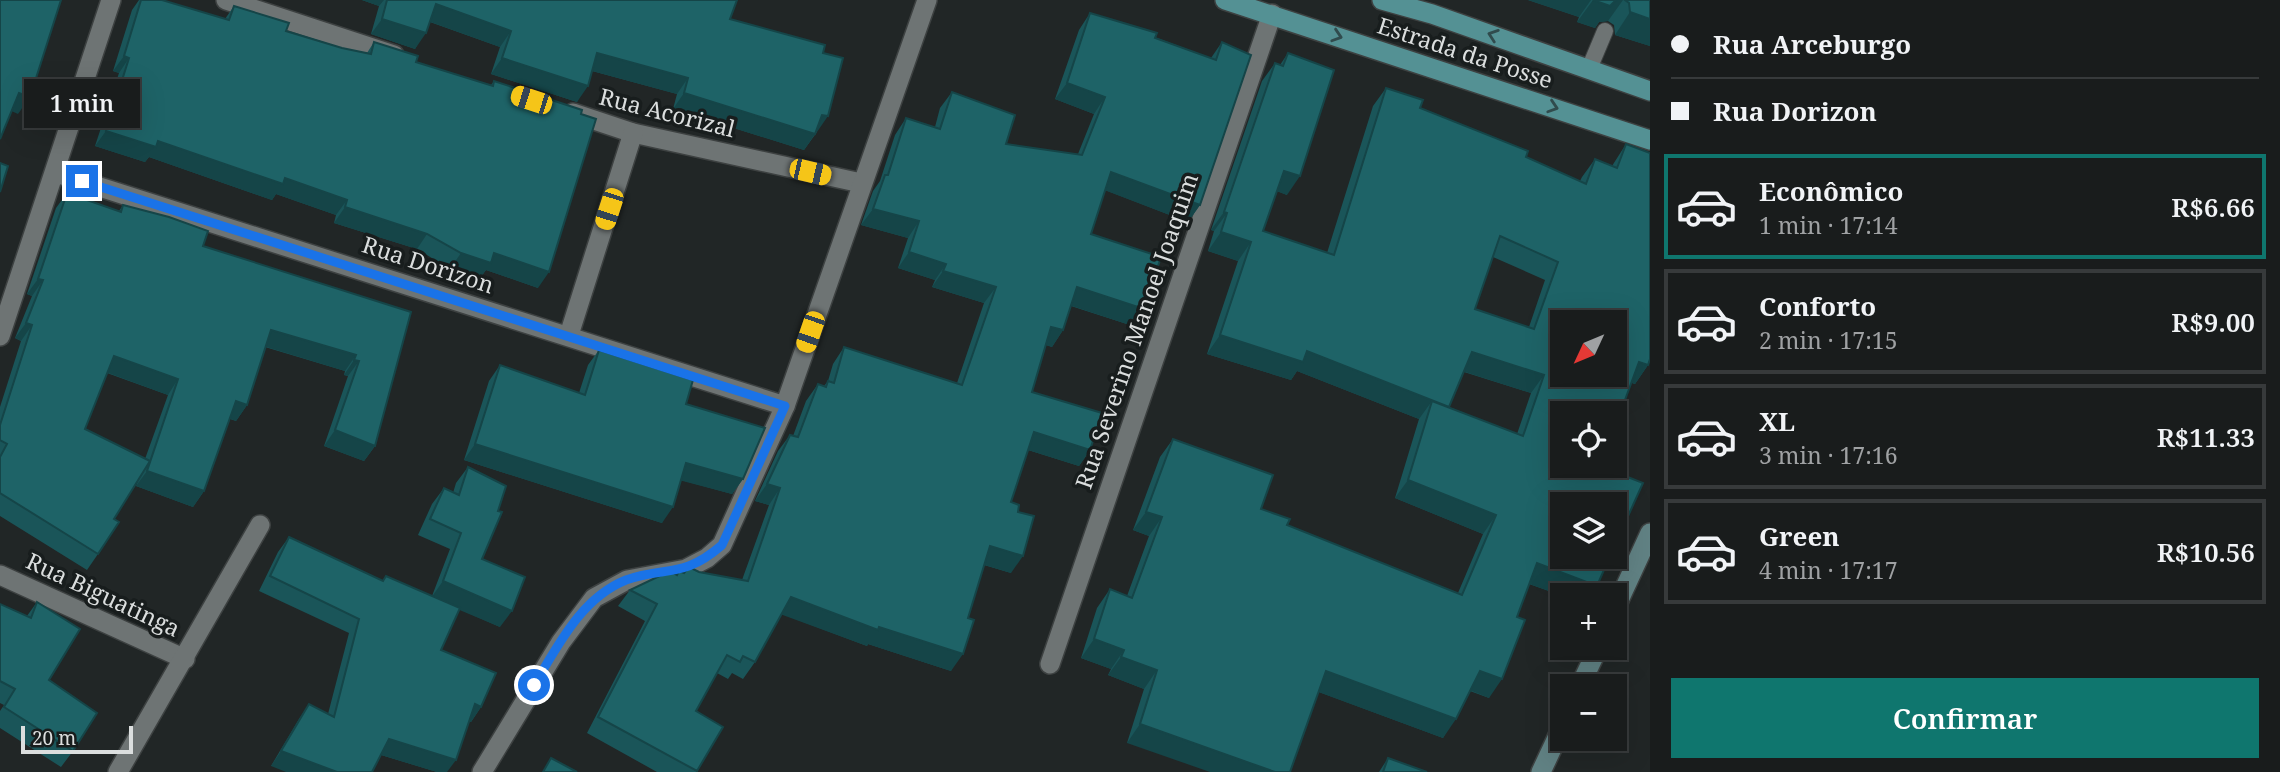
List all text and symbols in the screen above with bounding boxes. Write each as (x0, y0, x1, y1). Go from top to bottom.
street label: Estrada da Posse (1374, 9, 1557, 95)
text: Rua Arceburgo (1713, 26, 1911, 62)
one-way arrow (1330, 28, 1342, 42)
one-way arrow (1488, 29, 1500, 43)
callout: 1 min (24, 80, 140, 128)
street label: Rua Acorizal (596, 80, 739, 144)
car (508, 84, 555, 116)
text: 1 min (50, 87, 114, 119)
text: Rua Dorizon (1713, 93, 1877, 129)
one-way arrow (1546, 99, 1558, 114)
car (788, 157, 833, 187)
route end (66, 165, 98, 197)
street label: Rua Severino Manoel Joaquim (1067, 168, 1205, 493)
text: Econômico (1759, 173, 1903, 209)
icon: car (1675, 175, 1738, 238)
car (593, 186, 626, 232)
text: R$6.66 (2171, 189, 2255, 225)
text: 1 min · 17:14 (1759, 209, 1897, 241)
street label: Rua Dorizon (358, 228, 498, 300)
text: Conforto (1759, 288, 1876, 324)
icon: car (1675, 290, 1738, 353)
text: R$9.00 (2171, 304, 2255, 340)
car (794, 309, 827, 355)
north arrow (1550, 310, 1628, 387)
map controls (1550, 310, 1627, 751)
text: 2 min · 17:15 (1759, 324, 1897, 356)
button: locate (1550, 401, 1627, 478)
text: XL (1759, 403, 1795, 439)
icon: car (1675, 405, 1738, 468)
text: R$11.33 (2157, 419, 2255, 455)
text: 3 min · 17:16 (1759, 439, 1897, 471)
button: layers (1550, 492, 1627, 569)
text: Green (1759, 518, 1840, 554)
icon: car (1675, 520, 1738, 583)
text: R$10.56 (2157, 534, 2255, 570)
street label: Rua Biguatinga (21, 544, 186, 644)
text: 4 min · 17:17 (1759, 554, 1897, 586)
button: + (1550, 583, 1627, 660)
route start (518, 669, 550, 701)
button: − (1550, 674, 1627, 751)
button: Confirmar (1671, 678, 2259, 758)
scale bar (21, 723, 133, 755)
text: 20 m (32, 725, 76, 751)

